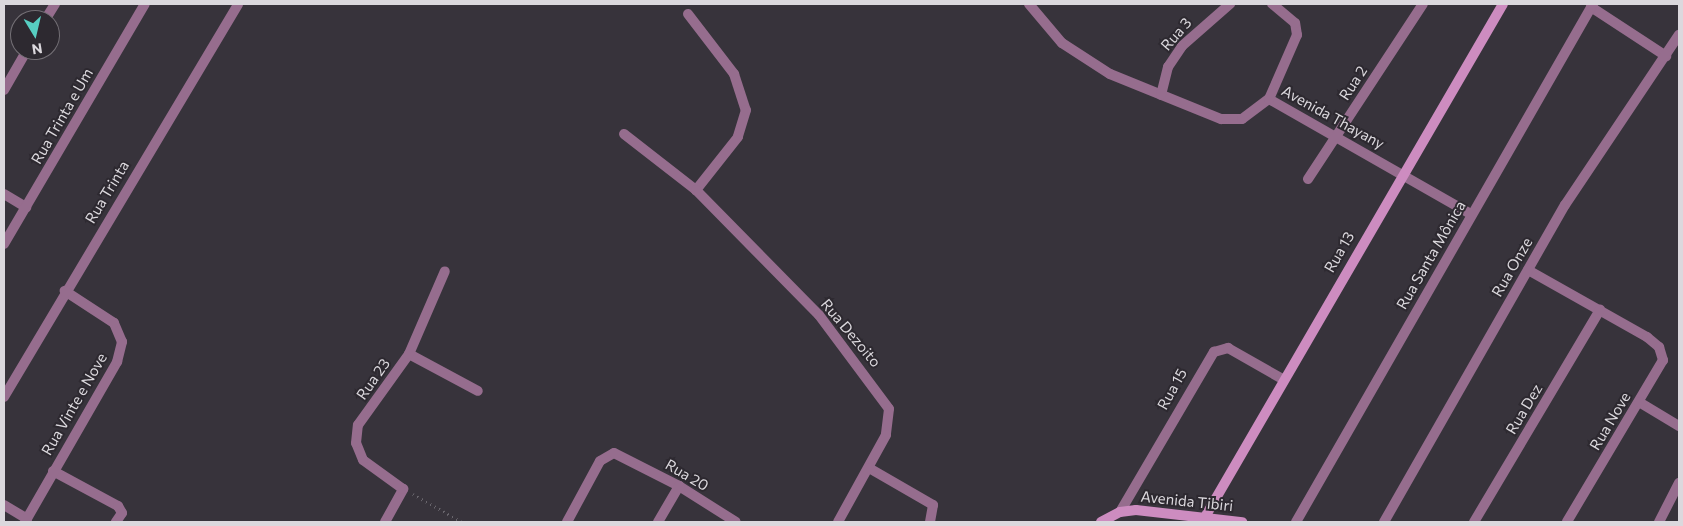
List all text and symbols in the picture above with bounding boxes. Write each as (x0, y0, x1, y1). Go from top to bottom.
north arrow (10, 10, 60, 60)
street label: Rua 3 (1157, 14, 1195, 54)
text: N (31, 40, 44, 59)
street label: Rua 2 (1335, 62, 1371, 104)
street label: Rua Trinta e Um (27, 65, 97, 167)
street label: Avenida Thayany (1279, 81, 1387, 153)
street label: Rua Trinta (81, 157, 133, 227)
street label: Rua Santa Mônica (1393, 198, 1469, 312)
street label: Rua 13 (1320, 228, 1358, 276)
street label: Rua Onze (1488, 234, 1536, 300)
street label: Rua Dezoito (817, 295, 885, 371)
street label: Rua Vinte e Nove (38, 350, 110, 458)
street label: Rua 23 (352, 355, 394, 403)
street label: Rua 15 (1153, 365, 1191, 413)
street label: Rua Dez (1502, 381, 1546, 437)
street label: Rua Nove (1586, 389, 1634, 453)
street label: Rua 20 (662, 455, 712, 495)
street label: Avenida Tibiri (1140, 487, 1234, 515)

